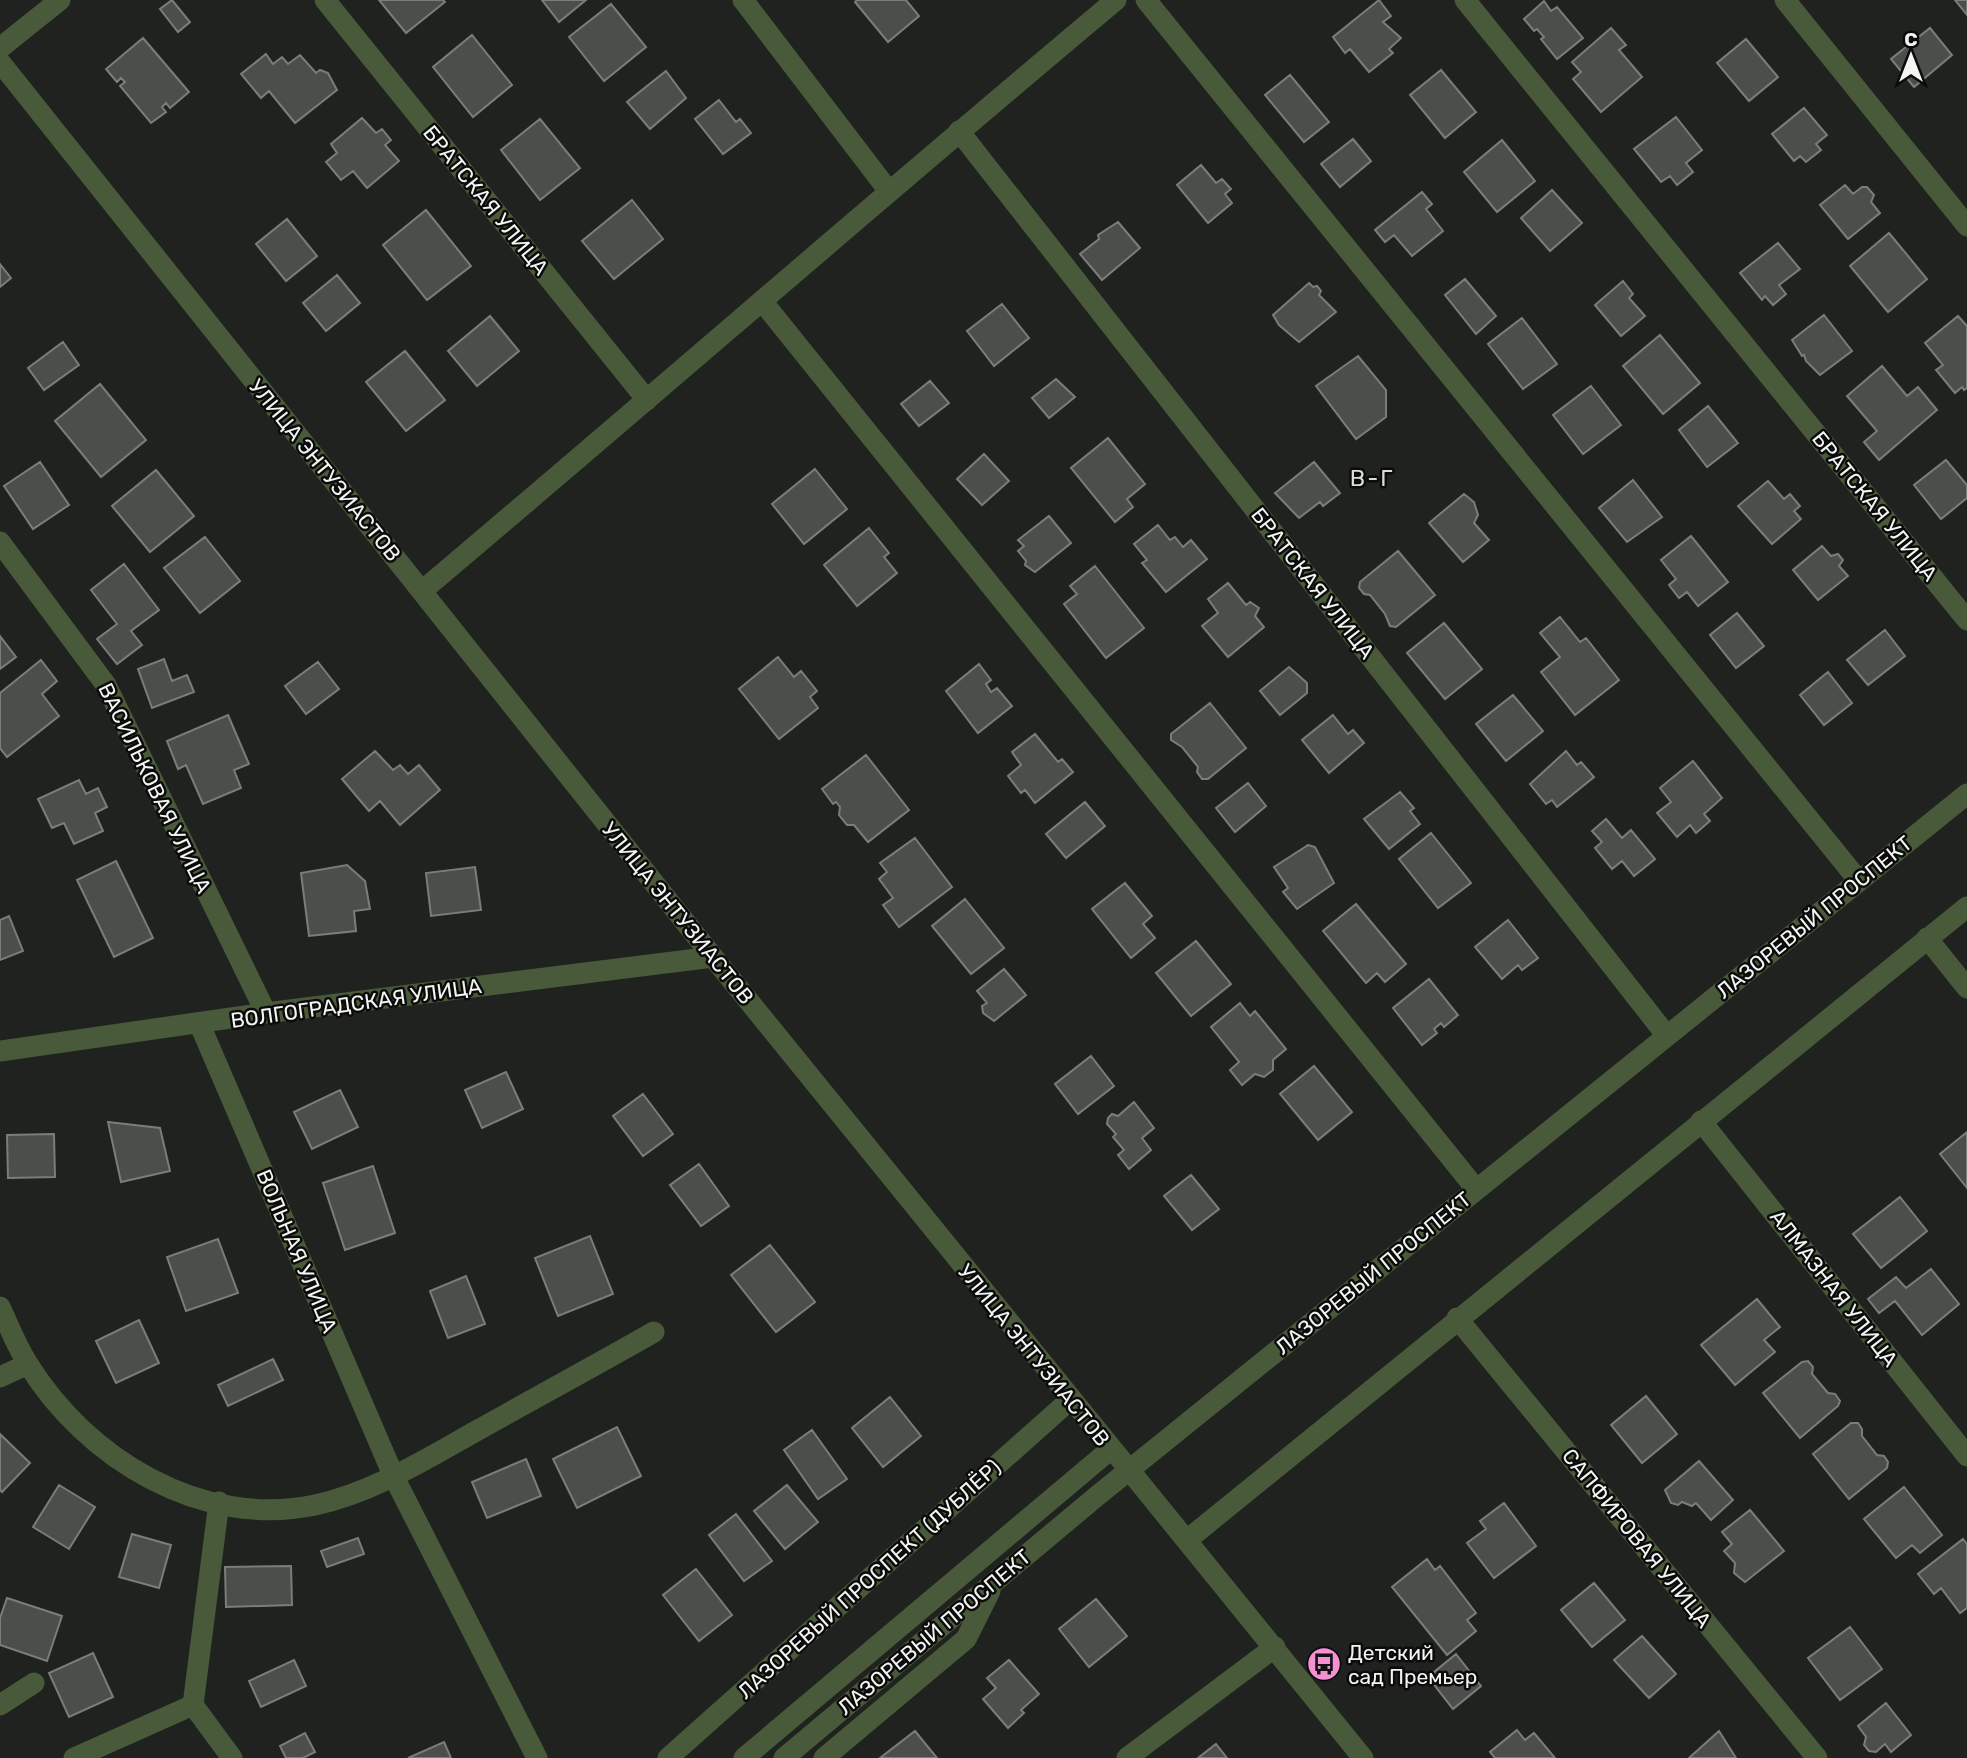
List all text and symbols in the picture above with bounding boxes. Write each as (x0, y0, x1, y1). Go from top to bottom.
north arrow (1876, 21, 1946, 91)
text: С (1904, 28, 1918, 51)
street label: БРАТСКАЯ УЛИЦА (418, 120, 554, 280)
street label: УЛИЦА ЭНТУЗИАСТОВ (244, 374, 406, 566)
street label: БРАТСКАЯ УЛИЦА (1807, 426, 1943, 586)
district label: В-Г (1350, 464, 1394, 492)
street label: БРАТСКАЯ УЛИЦА (1246, 502, 1380, 664)
street label: ВАСИЛЬКОВАЯ УЛИЦА (93, 679, 217, 897)
street label: УЛИЦА ЭНТУЗИАСТОВ (597, 817, 759, 1009)
street label: ЛАЗОРЕВЫЙ ПРОСПЕКТ (1711, 830, 1917, 1004)
street label: ВОЛГОГРАДСКАЯ УЛИЦА (229, 973, 483, 1033)
street label: ВОЛЬНАЯ УЛИЦА (251, 1165, 343, 1337)
street label: ЛАЗОРЕВЫЙ ПРОСПЕКТ (1270, 1186, 1476, 1360)
street label: АЛМАЗНАЯ УЛИЦА (1765, 1205, 1903, 1371)
street label: УЛИЦА ЭНТУЗИАСТОВ (953, 1259, 1115, 1451)
street label: САПФИРОВАЯ УЛИЦА (1557, 1443, 1717, 1633)
street label: ЛАЗОРЕВЫЙ ПРОСПЕКТ (ДУБЛЁР) (732, 1454, 1006, 1704)
street label: ЛАЗОРЕВЫЙ ПРОСПЕКТ (832, 1544, 1036, 1720)
place label: Детский сад Премьер (1348, 1640, 1477, 1689)
bus stop icon: Детский сад Премьер (1305, 1645, 1343, 1683)

